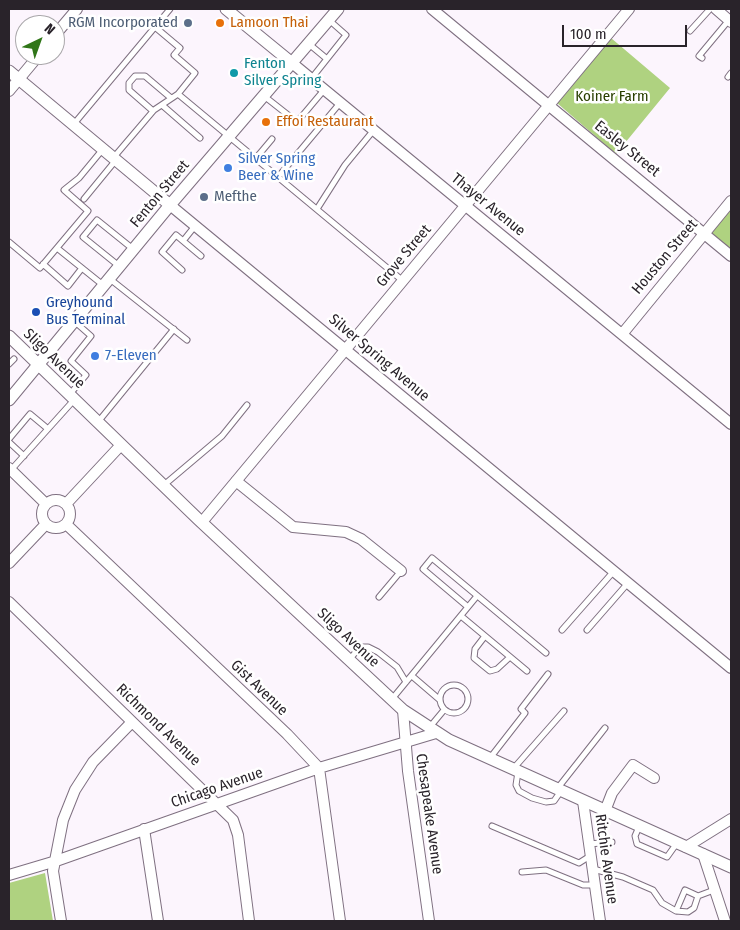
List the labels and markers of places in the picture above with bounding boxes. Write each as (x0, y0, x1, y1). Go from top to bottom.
place label: RGM Incorporated (68, 14, 178, 32)
place label: Lamoon Thai (230, 14, 309, 32)
marker: RGM Incorporated (182, 17, 194, 29)
marker: Lamoon Thai (214, 17, 226, 29)
place label: Fenton Silver Spring (244, 55, 321, 90)
marker: Fenton Silver Spring (228, 67, 240, 79)
place label: Effoi Restaurant (276, 113, 374, 131)
marker: Effoi Restaurant (260, 116, 272, 128)
place label: Silver Spring Beer & Wine (238, 150, 315, 185)
marker: Silver Spring Beer & Wine (222, 162, 234, 174)
place label: Mefthe (214, 188, 257, 206)
marker: Mefthe (198, 191, 210, 203)
place label: Greyhound Bus Terminal (46, 294, 125, 329)
marker: Greyhound Bus Terminal (30, 306, 42, 318)
place label: 7-Eleven (105, 347, 157, 365)
marker: 7-Eleven (89, 350, 101, 362)

